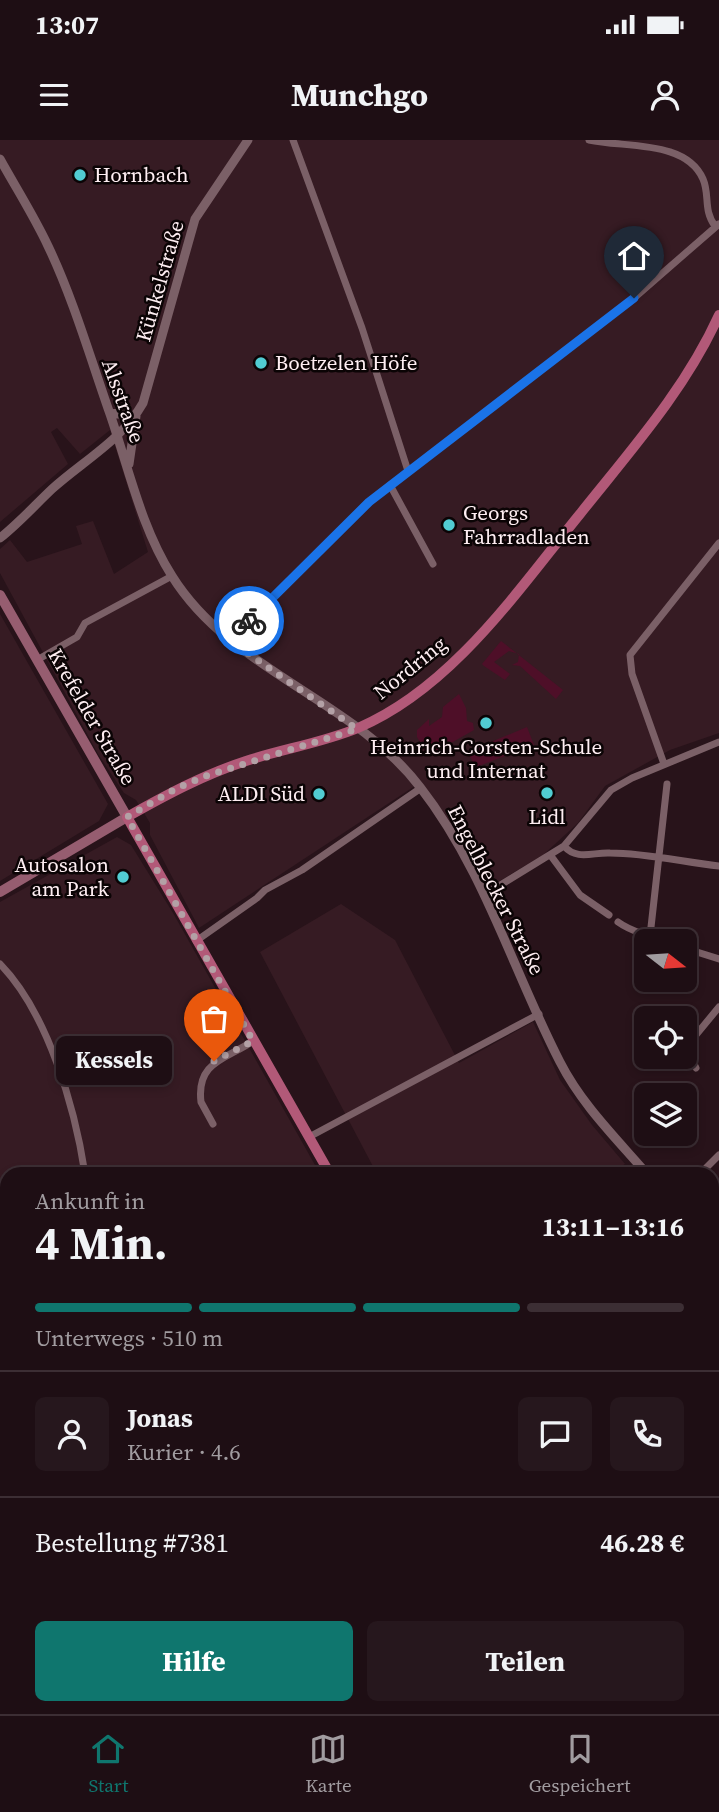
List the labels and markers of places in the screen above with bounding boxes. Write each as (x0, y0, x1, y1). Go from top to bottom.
place label: Hornbach (94, 160, 189, 189)
marker: Hornbach (72, 167, 88, 183)
pin (604, 226, 664, 298)
place label: Boetzelen Höfe (275, 348, 417, 377)
marker: Boetzelen Höfe (253, 355, 269, 371)
place label: Georgs Fahrradladen (463, 498, 590, 551)
marker: Georgs Fahrradladen (441, 517, 457, 533)
marker: Heinrich-Corsten-Schule und Internat (478, 715, 494, 731)
place label: Heinrich-Corsten-Schule und Internat (370, 732, 602, 785)
place label: ALDI Süd (218, 779, 305, 808)
marker: Lidl (539, 785, 555, 801)
marker: ALDI Süd (311, 786, 327, 802)
place label: Lidl (529, 802, 565, 831)
place label: Autosalon am Park (15, 850, 110, 903)
marker: Autosalon am Park (115, 869, 131, 885)
pin (184, 989, 244, 1061)
callout: Kessels (57, 1037, 172, 1086)

